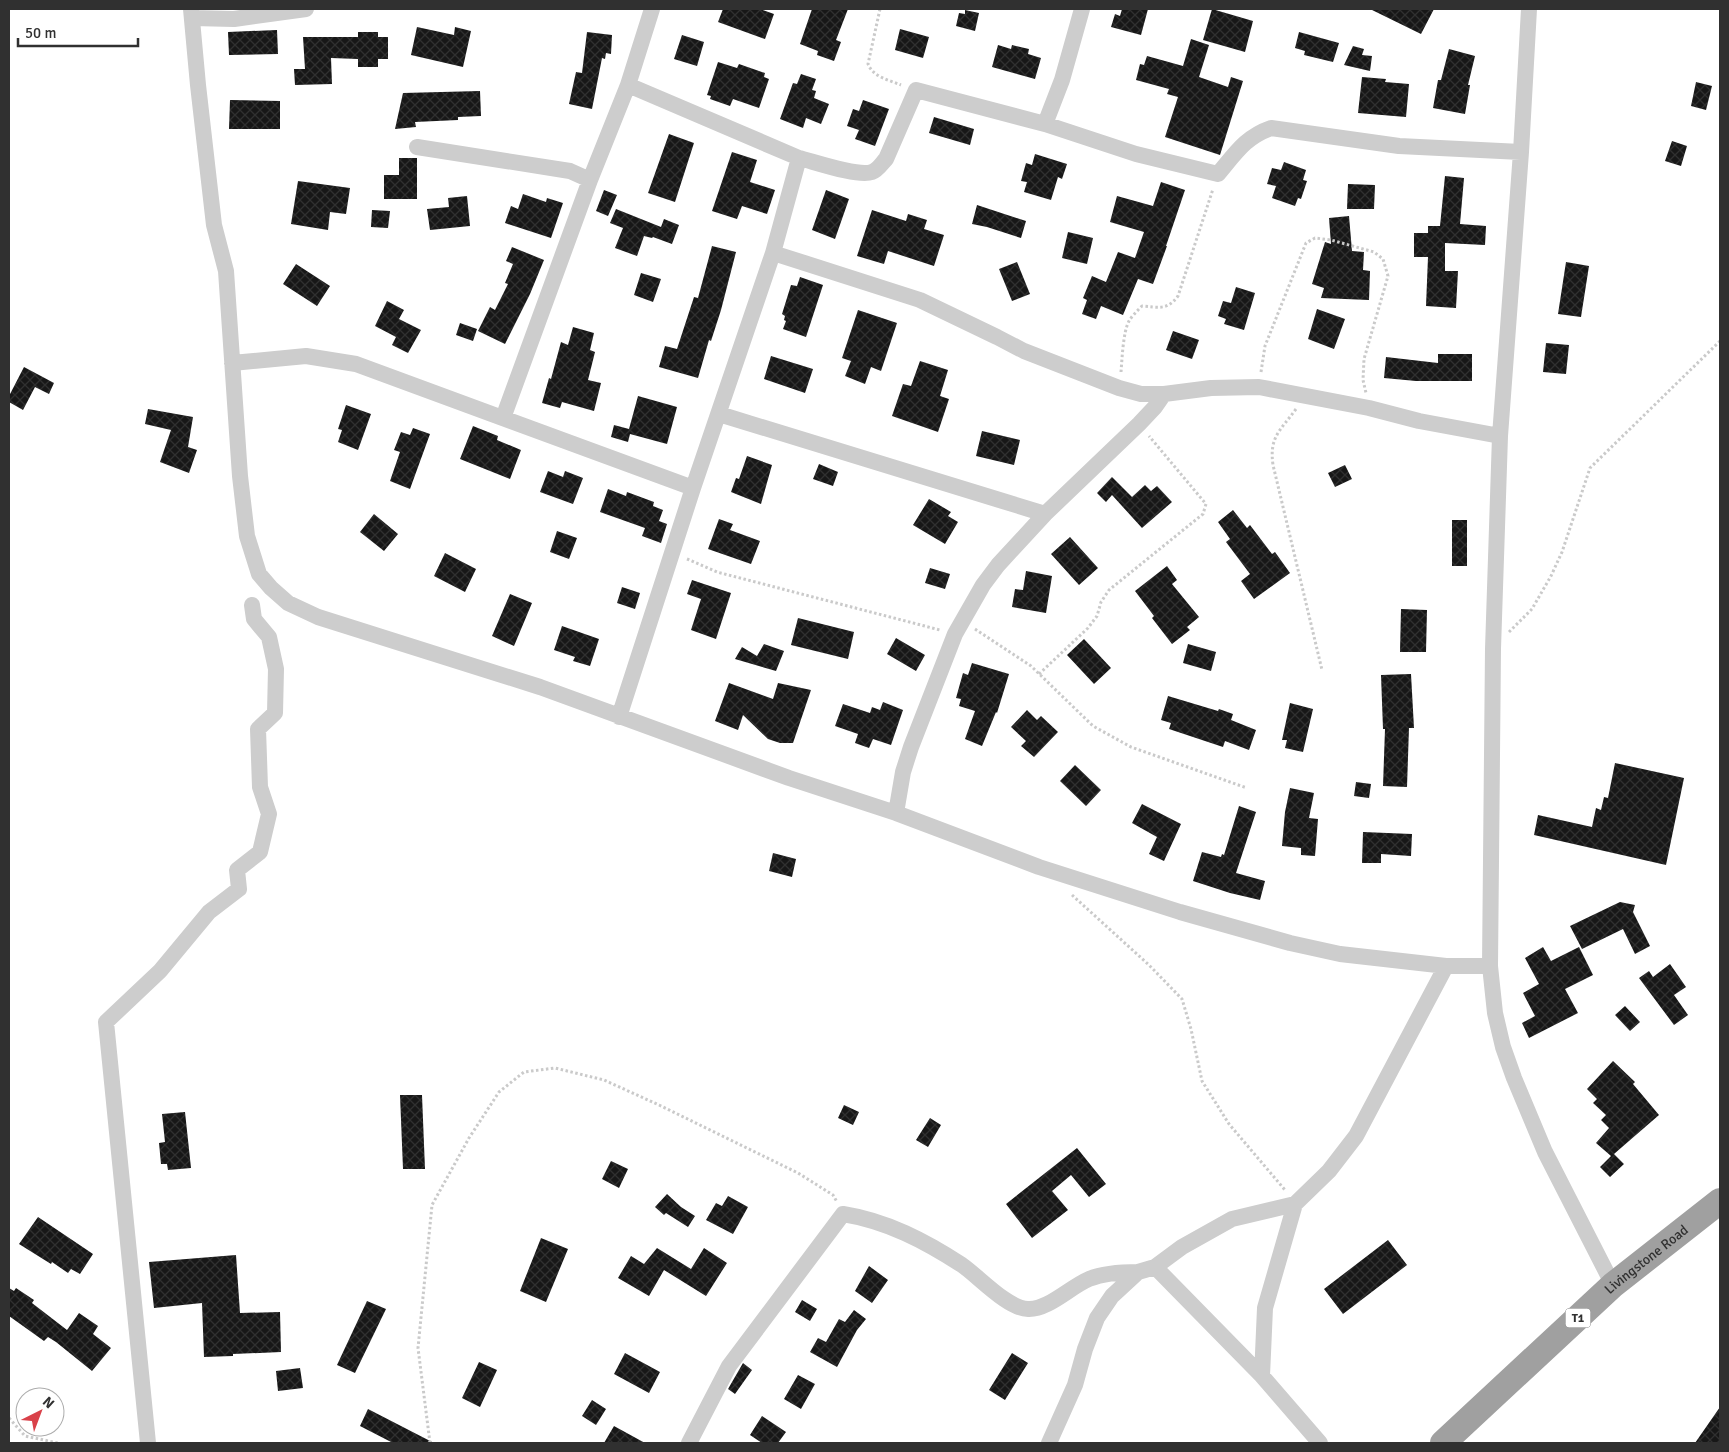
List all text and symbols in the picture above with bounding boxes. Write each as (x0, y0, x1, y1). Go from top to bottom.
scale bar (18, 15, 138, 47)
text: 50 m (25, 24, 56, 42)
street label: Livingstone Road (1601, 1221, 1692, 1298)
road number: T1 (1566, 1309, 1590, 1328)
north arrow (15, 1387, 65, 1437)
text: N (39, 1393, 58, 1412)

